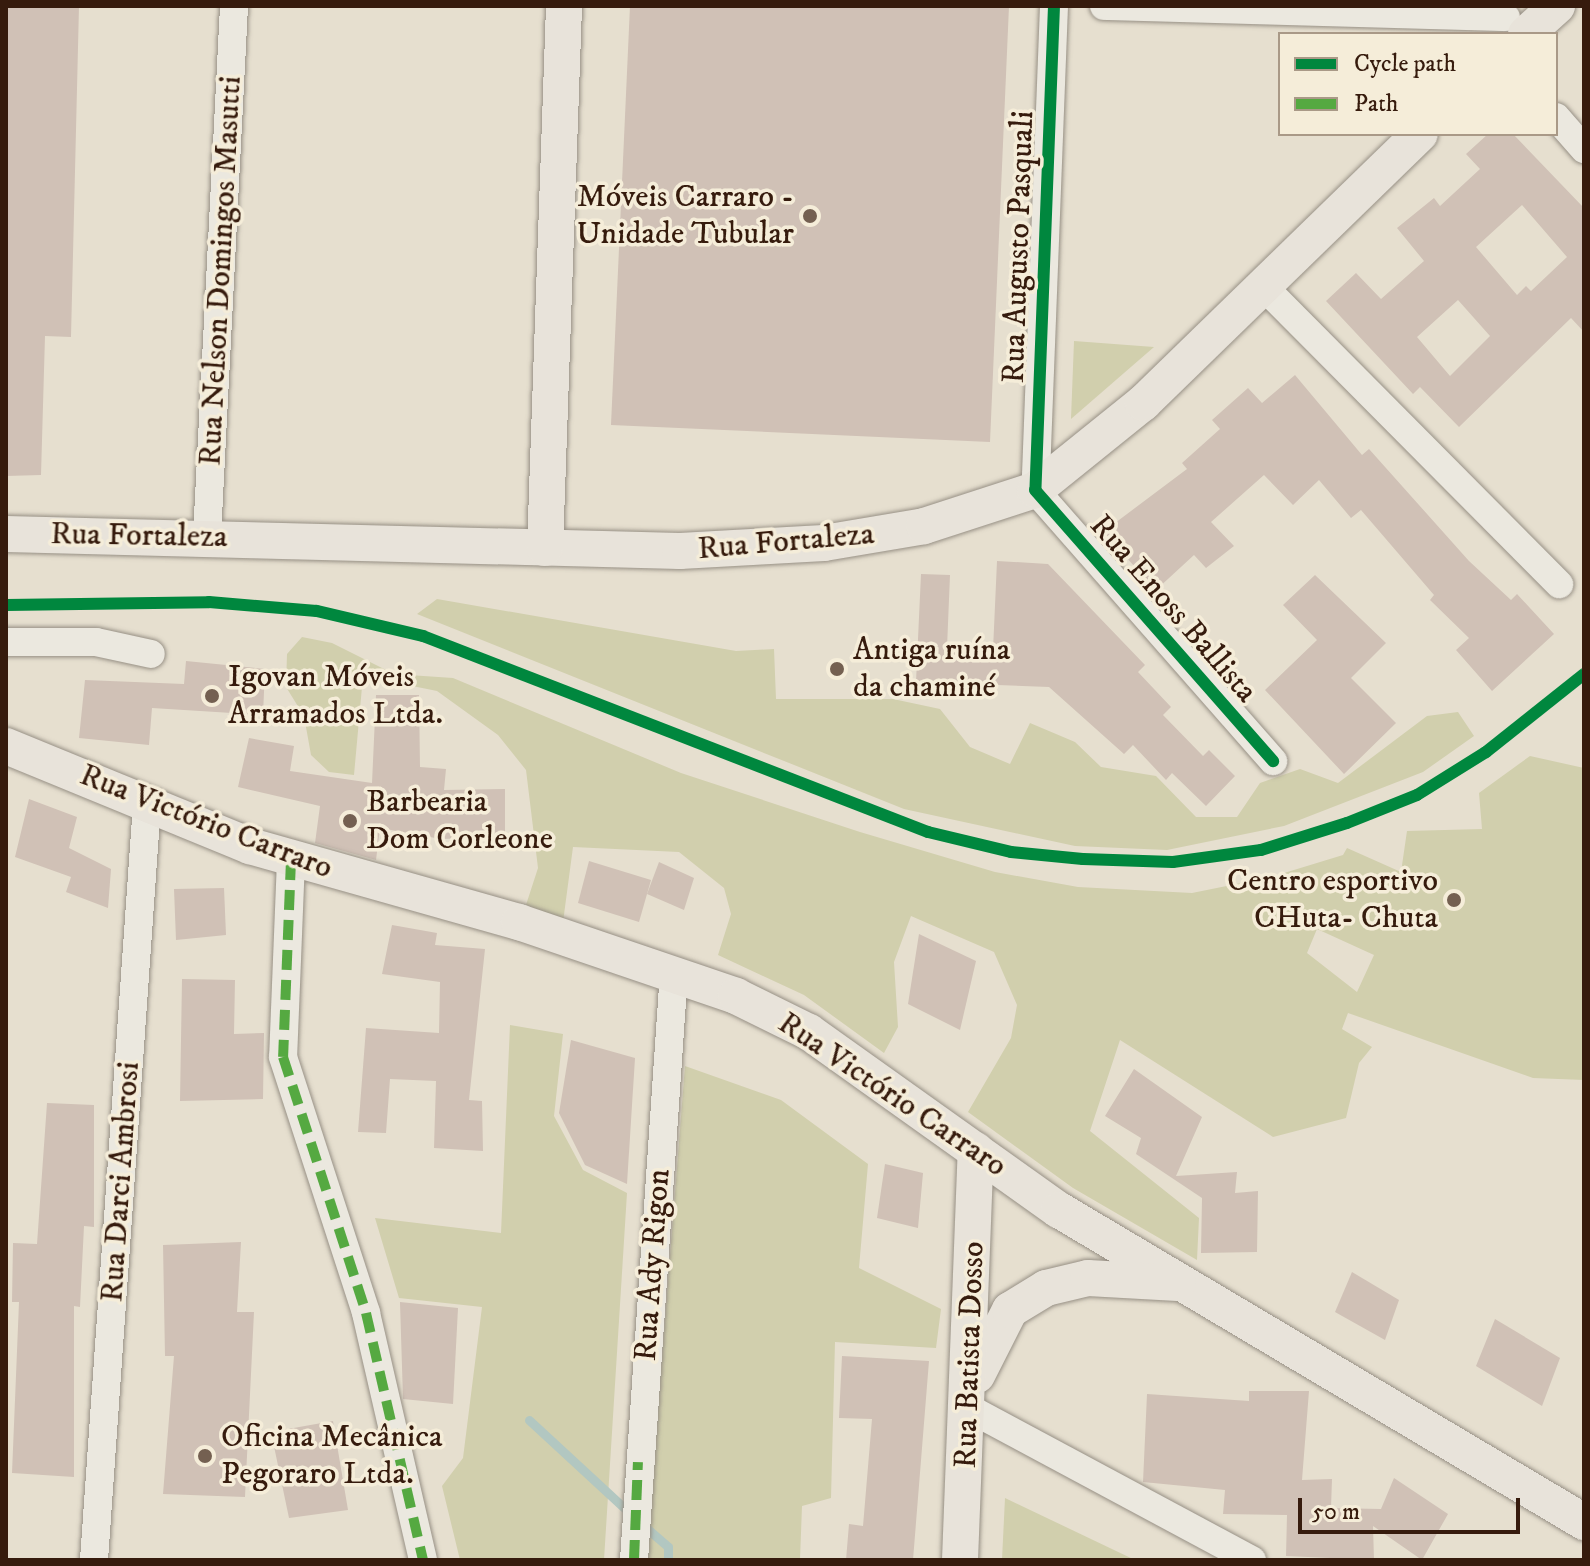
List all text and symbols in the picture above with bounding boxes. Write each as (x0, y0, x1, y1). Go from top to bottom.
legend (1278, 32, 1558, 136)
text: Cycle path (1354, 49, 1456, 79)
street label: Rua Nelson Domingos Masutti (192, 75, 250, 467)
text: Path (1354, 89, 1398, 119)
street label: Rua Augusto Pasquali (995, 110, 1043, 384)
place label: Móveis Carraro - Unidade Tubular (576, 179, 794, 254)
marker: Móveis Carraro - Unidade Tubular (801, 207, 819, 225)
street label: Rua Enoss Ballista (1081, 507, 1265, 711)
street label: Rua Fortaleza (50, 515, 228, 557)
street label: Rua Fortaleza (696, 515, 876, 569)
place label: Antiga ruína da chaminé (853, 632, 1010, 707)
place label: Igovan Móveis Arramados Ltda. (228, 659, 443, 734)
marker: Antiga ruína da chaminé (828, 660, 846, 678)
marker: Igovan Móveis Arramados Ltda. (203, 687, 221, 705)
street label: Rua Victório Carraro (74, 756, 338, 888)
place label: Barbearia Dom Corleone (366, 784, 553, 859)
marker: Barbearia Dom Corleone (341, 812, 359, 830)
place label: Centro esportivo CHuta- Chuta (1227, 863, 1438, 938)
marker: Centro esportivo CHuta- Chuta (1445, 891, 1463, 909)
street label: Rua Victório Carraro (770, 1004, 1014, 1186)
street label: Rua Darci Ambrosi (93, 1061, 149, 1303)
street label: Rua Ady Rigon (627, 1168, 679, 1362)
street label: Rua Batista Dosso (947, 1241, 993, 1469)
place label: Oficina Mecânica Pegoraro Ltda. (221, 1419, 443, 1494)
marker: Oficina Mecânica Pegoraro Ltda. (196, 1447, 214, 1465)
scale bar (1302, 1482, 1524, 1532)
text: 50 m (1312, 1497, 1360, 1527)

